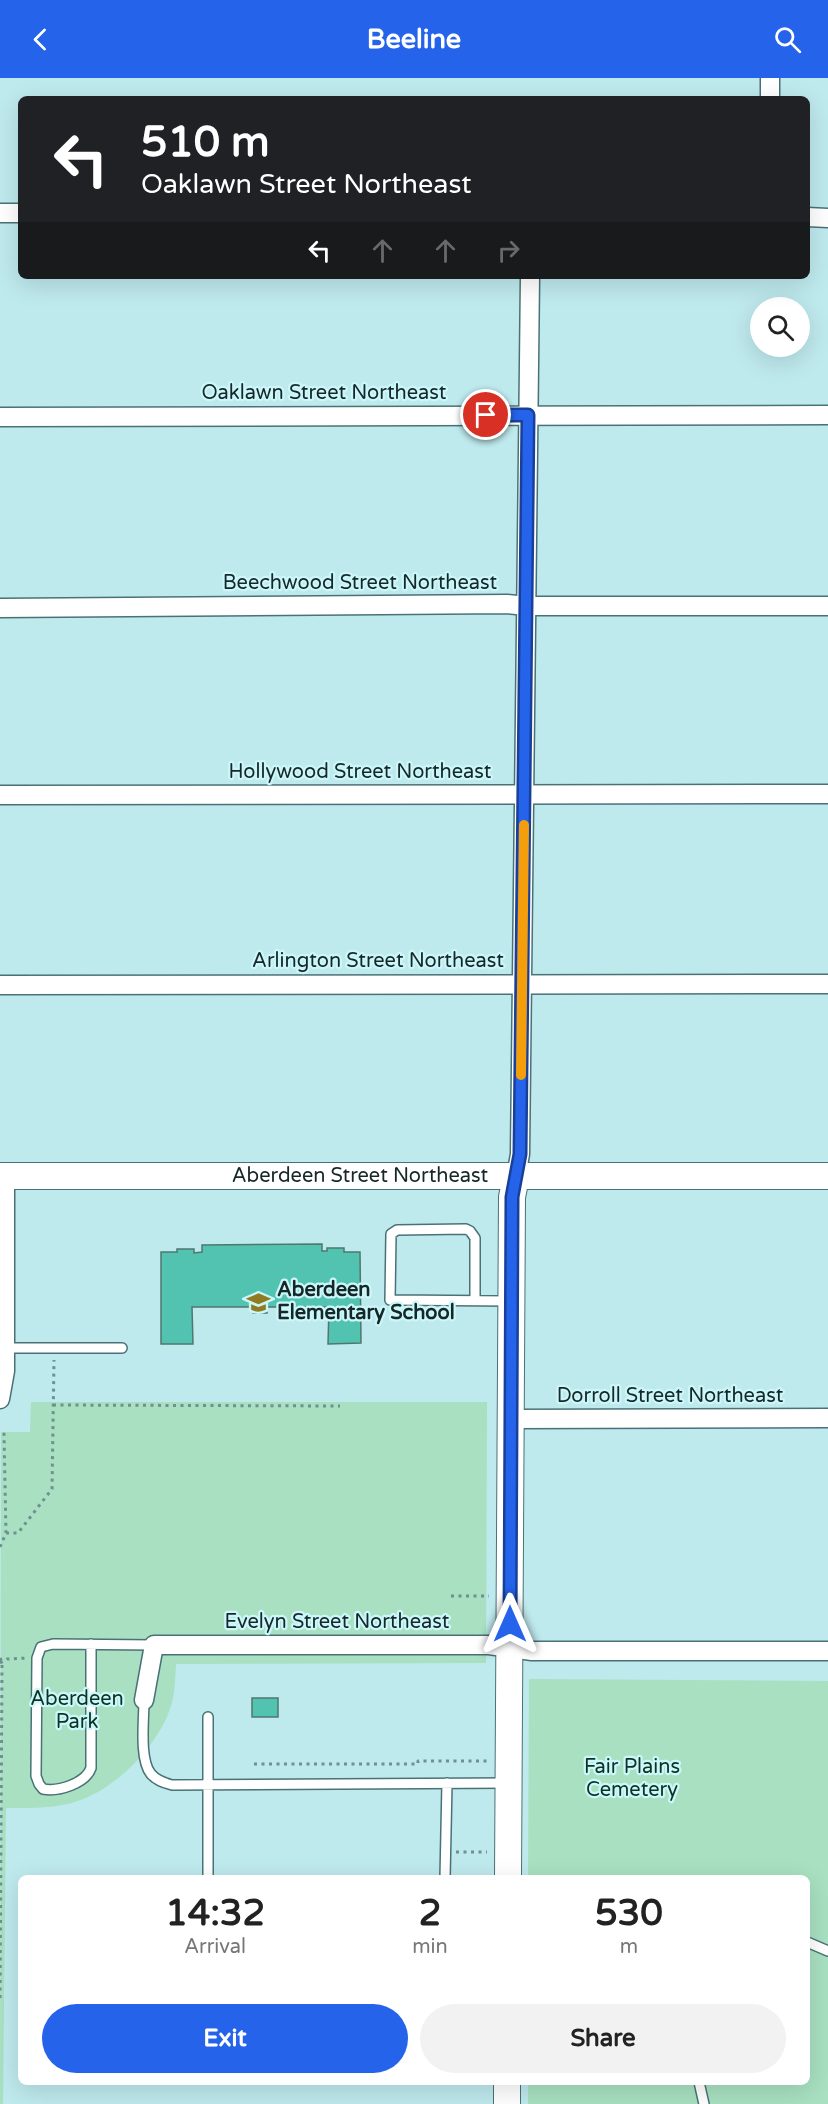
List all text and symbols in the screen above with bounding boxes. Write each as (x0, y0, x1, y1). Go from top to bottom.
icon: back (24, 23, 57, 56)
text: Beeline (367, 23, 461, 56)
icon: search (771, 23, 804, 56)
text: 510 m (141, 117, 270, 168)
icon: left (42, 120, 120, 198)
text: Oaklawn Street Northeast (141, 168, 472, 201)
icon: left (303, 234, 336, 267)
icon: ahead (366, 234, 399, 267)
icon: ahead (429, 234, 462, 267)
icon: right (492, 234, 525, 267)
map controls (750, 297, 810, 357)
button: search (750, 297, 810, 357)
street label: Oaklawn Street Northeast (202, 381, 447, 405)
pin (460, 389, 511, 440)
icon: arrive (469, 398, 502, 431)
street label: Beechwood Street Northeast (223, 571, 498, 595)
street label: Hollywood Street Northeast (228, 760, 492, 784)
street label: Arlington Street Northeast (252, 949, 504, 973)
street label: Aberdeen Street Northeast (232, 1164, 489, 1188)
place label: Aberdeen Elementary School (277, 1278, 455, 1325)
school or university icon: Aberdeen Elementary School (246, 1289, 272, 1315)
street label: Dorroll Street Northeast (557, 1384, 784, 1408)
position arrow (478, 1592, 542, 1656)
street label: Evelyn Street Northeast (225, 1610, 450, 1634)
park label: Aberdeen Park (30, 1687, 124, 1734)
park label: Fair Plains Cemetery (584, 1755, 680, 1802)
text: 14:32 (165, 1892, 265, 1935)
text: 2 (419, 1892, 441, 1935)
text: 530 (595, 1892, 663, 1935)
text: Arrival (184, 1935, 246, 1959)
text: min (412, 1935, 448, 1959)
text: m (620, 1935, 638, 1959)
button: Exit (42, 2004, 408, 2073)
button: Share (420, 2004, 786, 2073)

